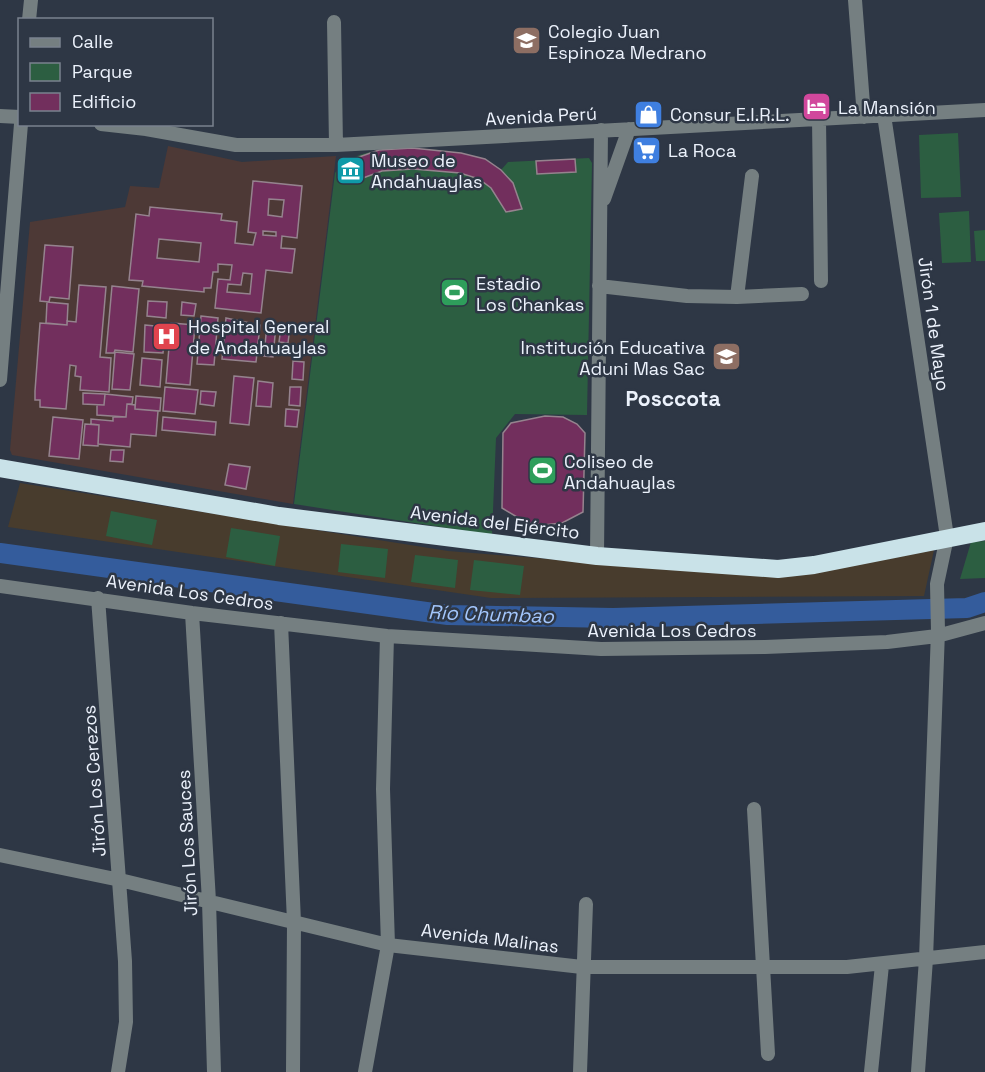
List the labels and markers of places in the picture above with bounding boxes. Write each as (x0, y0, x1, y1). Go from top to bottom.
place label: Colegio Juan Espinoza Medrano (548, 20, 707, 64)
school or university icon: Colegio Juan Espinoza Medrano (511, 25, 543, 57)
hotel icon: La Mansión (801, 91, 833, 123)
place label: La Mansión (838, 96, 936, 119)
shop icon: Consur E.I.R.L. (633, 98, 665, 130)
place label: Consur E.I.R.L. (670, 103, 790, 126)
supermarket icon: La Roca (631, 134, 663, 166)
place label: La Roca (668, 139, 736, 162)
place label: Museo de Andahuaylas (371, 149, 483, 193)
museum icon: Museo de Andahuaylas (334, 154, 366, 186)
place label: Estadio Los Chankas (476, 272, 584, 316)
sports icon: Estadio Los Chankas (439, 277, 471, 309)
place label: Hospital General de Andahuaylas (188, 315, 330, 359)
hospital icon: Hospital General de Andahuaylas (151, 320, 183, 352)
place label: Institución Educativa Aduni Mas Sac (521, 336, 705, 380)
school or university icon: Institución Educativa Aduni Mas Sac (710, 341, 742, 373)
place label: Coliseo de Andahuaylas (564, 450, 676, 494)
sports icon: Coliseo de Andahuaylas (527, 455, 559, 487)

